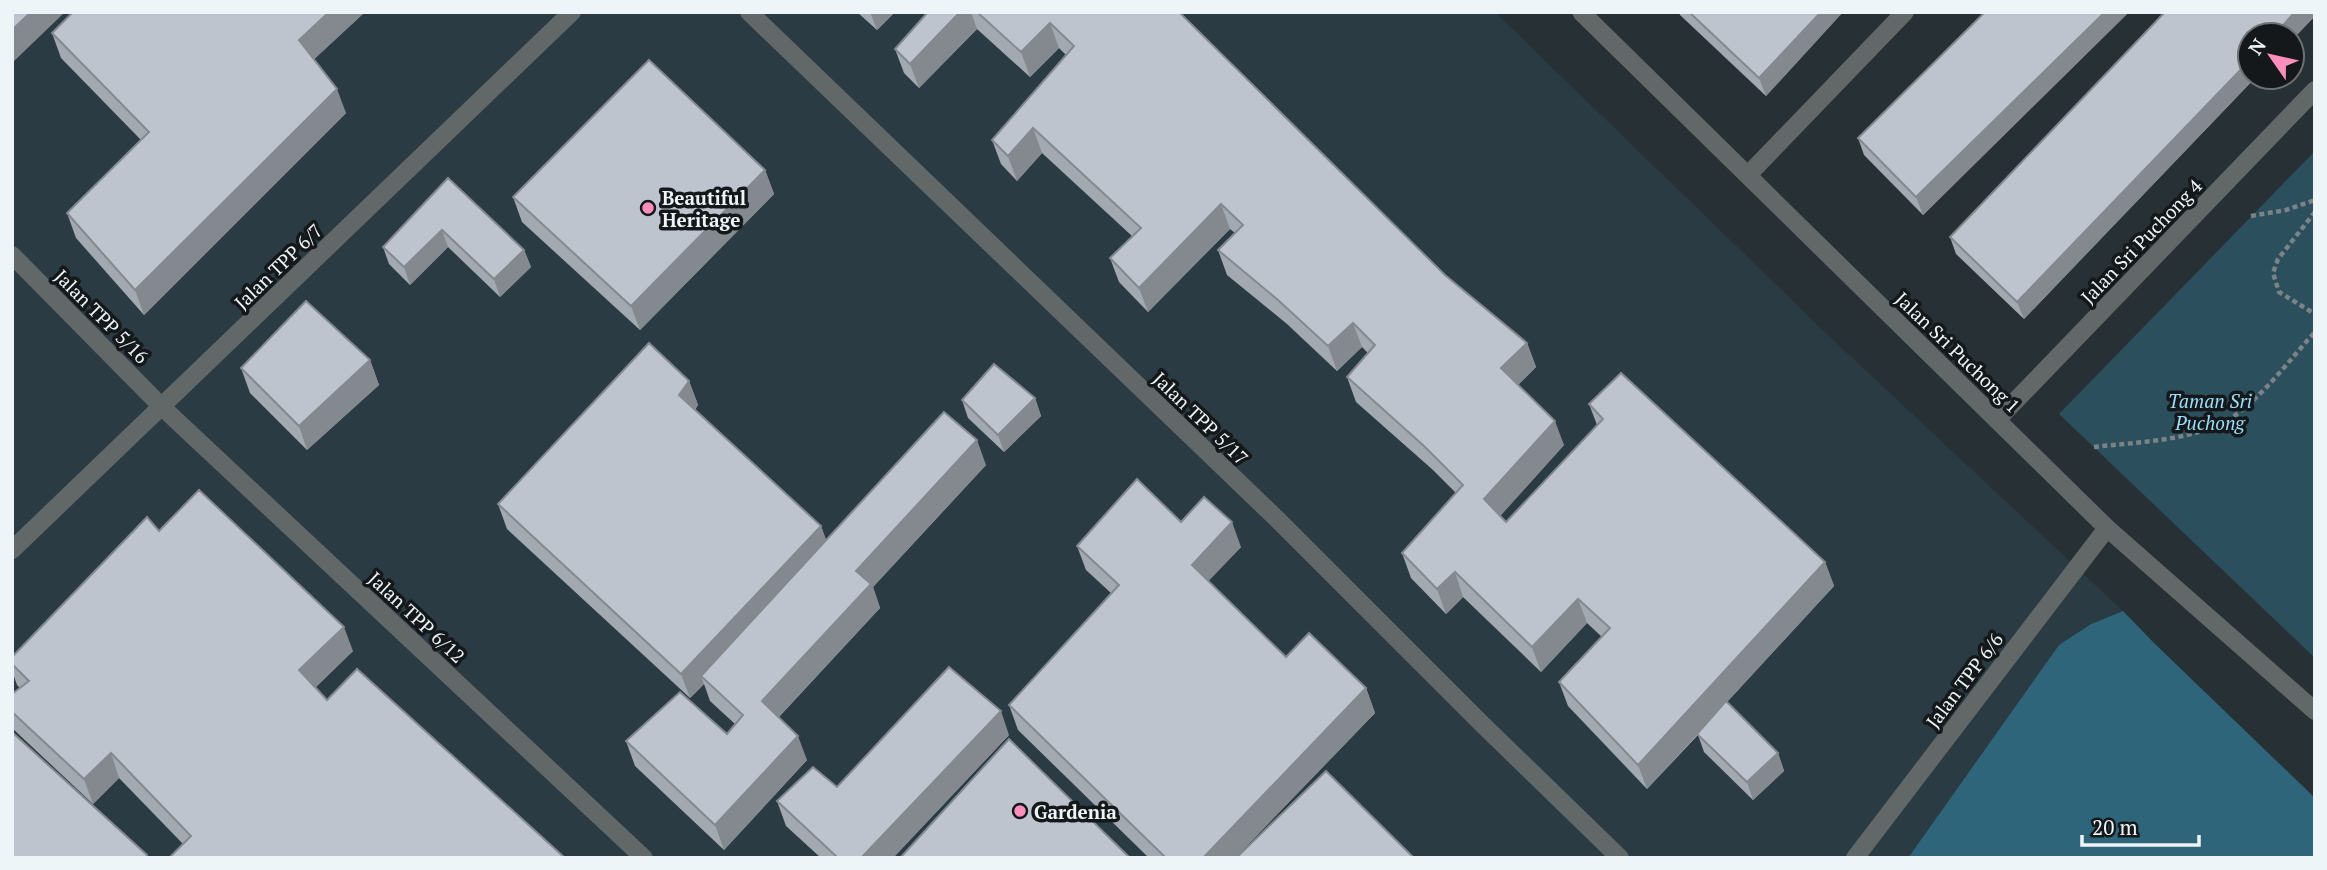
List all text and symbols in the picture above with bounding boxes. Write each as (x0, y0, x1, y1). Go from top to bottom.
north arrow (2236, 21, 2306, 91)
text: N (2242, 33, 2271, 59)
street label: Jalan Sri Puchong 4 (2075, 173, 2208, 309)
place label: Beautiful Heritage (662, 185, 746, 232)
marker: Beautiful Heritage (640, 200, 656, 216)
street label: Jalan TPP 6/7 (229, 218, 327, 314)
street label: Jalan TPP 5/16 (50, 264, 154, 368)
street label: Jalan Sri Puchong 1 (1890, 286, 2026, 418)
street label: Jalan TPP 5/17 (1148, 366, 1254, 470)
park label: Taman Sri Puchong (2168, 388, 2253, 435)
street label: Jalan TPP 6/12 (363, 566, 471, 668)
street label: Jalan TPP 6/6 (1920, 627, 2008, 733)
place label: Gardenia (1034, 799, 1117, 824)
marker: Gardenia (1012, 803, 1028, 819)
scale bar (2082, 804, 2199, 848)
text: 20 m (2092, 813, 2138, 841)

